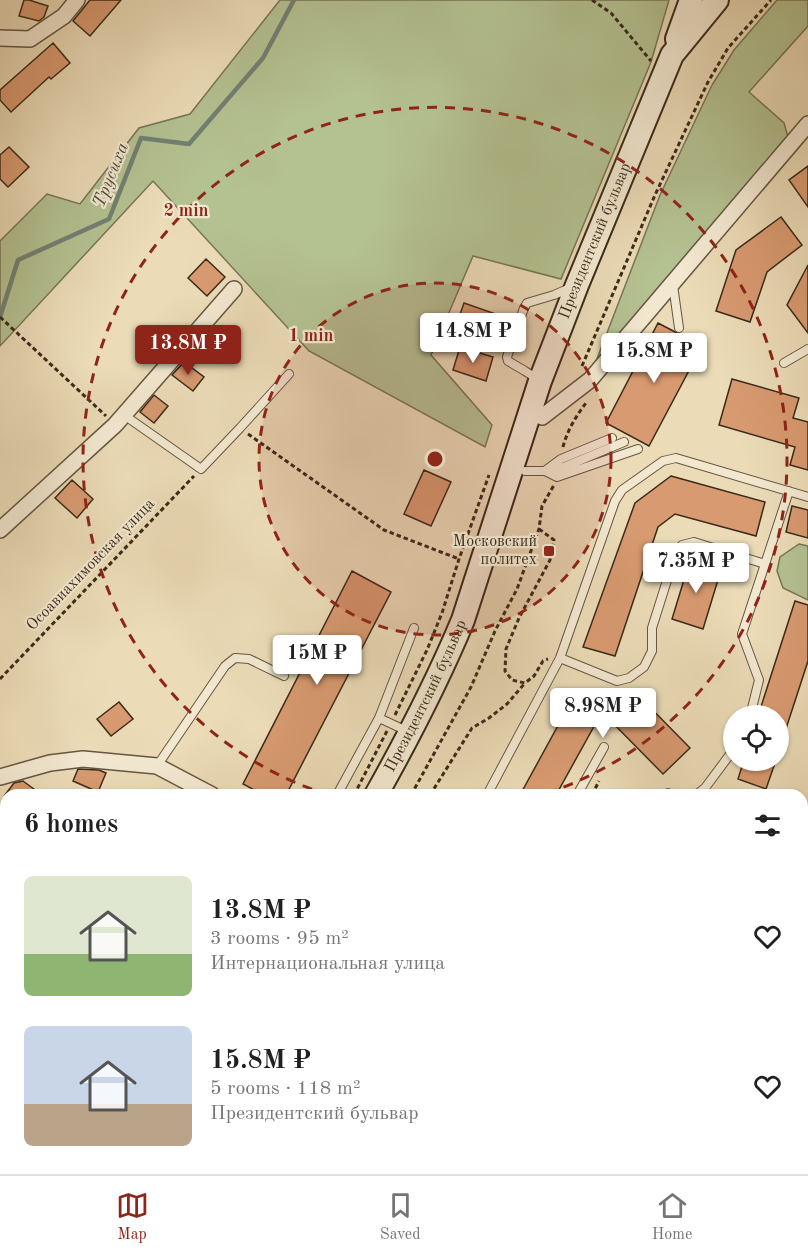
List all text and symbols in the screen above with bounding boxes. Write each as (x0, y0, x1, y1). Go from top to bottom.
water label: Трусиха (90, 140, 132, 210)
street label: Президентский бульвар (557, 161, 634, 322)
text: 2 min (163, 202, 209, 220)
pin: 14.8M ₽ (418, 313, 528, 364)
text: 14.8M ₽ (434, 322, 512, 342)
pin: 13.8M ₽ (133, 325, 243, 376)
text: 1 min (288, 327, 334, 345)
pin: 15.8M ₽ (599, 333, 709, 384)
text: 13.8M ₽ (149, 334, 227, 354)
text: 15.8M ₽ (615, 342, 693, 362)
centre of rings (425, 449, 445, 469)
street label: Осоавиахимовская улица (24, 496, 158, 634)
place label: Московский политех (453, 534, 537, 568)
pin: 7.35M ₽ (641, 543, 751, 594)
marker: Московский политех (542, 544, 556, 558)
text: 7.35M ₽ (657, 552, 735, 572)
street label: Президентский бульвар (382, 618, 470, 775)
pin: 15M ₽ (275, 635, 359, 686)
text: 15M ₽ (287, 644, 347, 664)
pin: 8.98M ₽ (548, 688, 658, 739)
text: 8.98M ₽ (564, 697, 642, 717)
map controls (723, 705, 789, 771)
button: locate (723, 705, 789, 771)
icon: filters (751, 809, 784, 842)
text: 6 homes (24, 812, 118, 838)
text: 13.8M ₽ (210, 898, 311, 924)
icon: home (72, 900, 144, 972)
icon: heart (751, 920, 784, 953)
text: 3 rooms · 95 m² (210, 929, 349, 949)
text: Интернациональная улица (210, 954, 445, 974)
text: 15.8M ₽ (210, 1048, 311, 1074)
icon: home (72, 1050, 144, 1122)
icon: heart (751, 1070, 784, 1103)
text: 5 rooms · 118 m² (210, 1079, 360, 1099)
text: Президентский бульвар (210, 1104, 419, 1124)
tab: Map (116, 1189, 149, 1245)
tab: Saved (380, 1189, 421, 1245)
tab: Home (652, 1189, 692, 1245)

